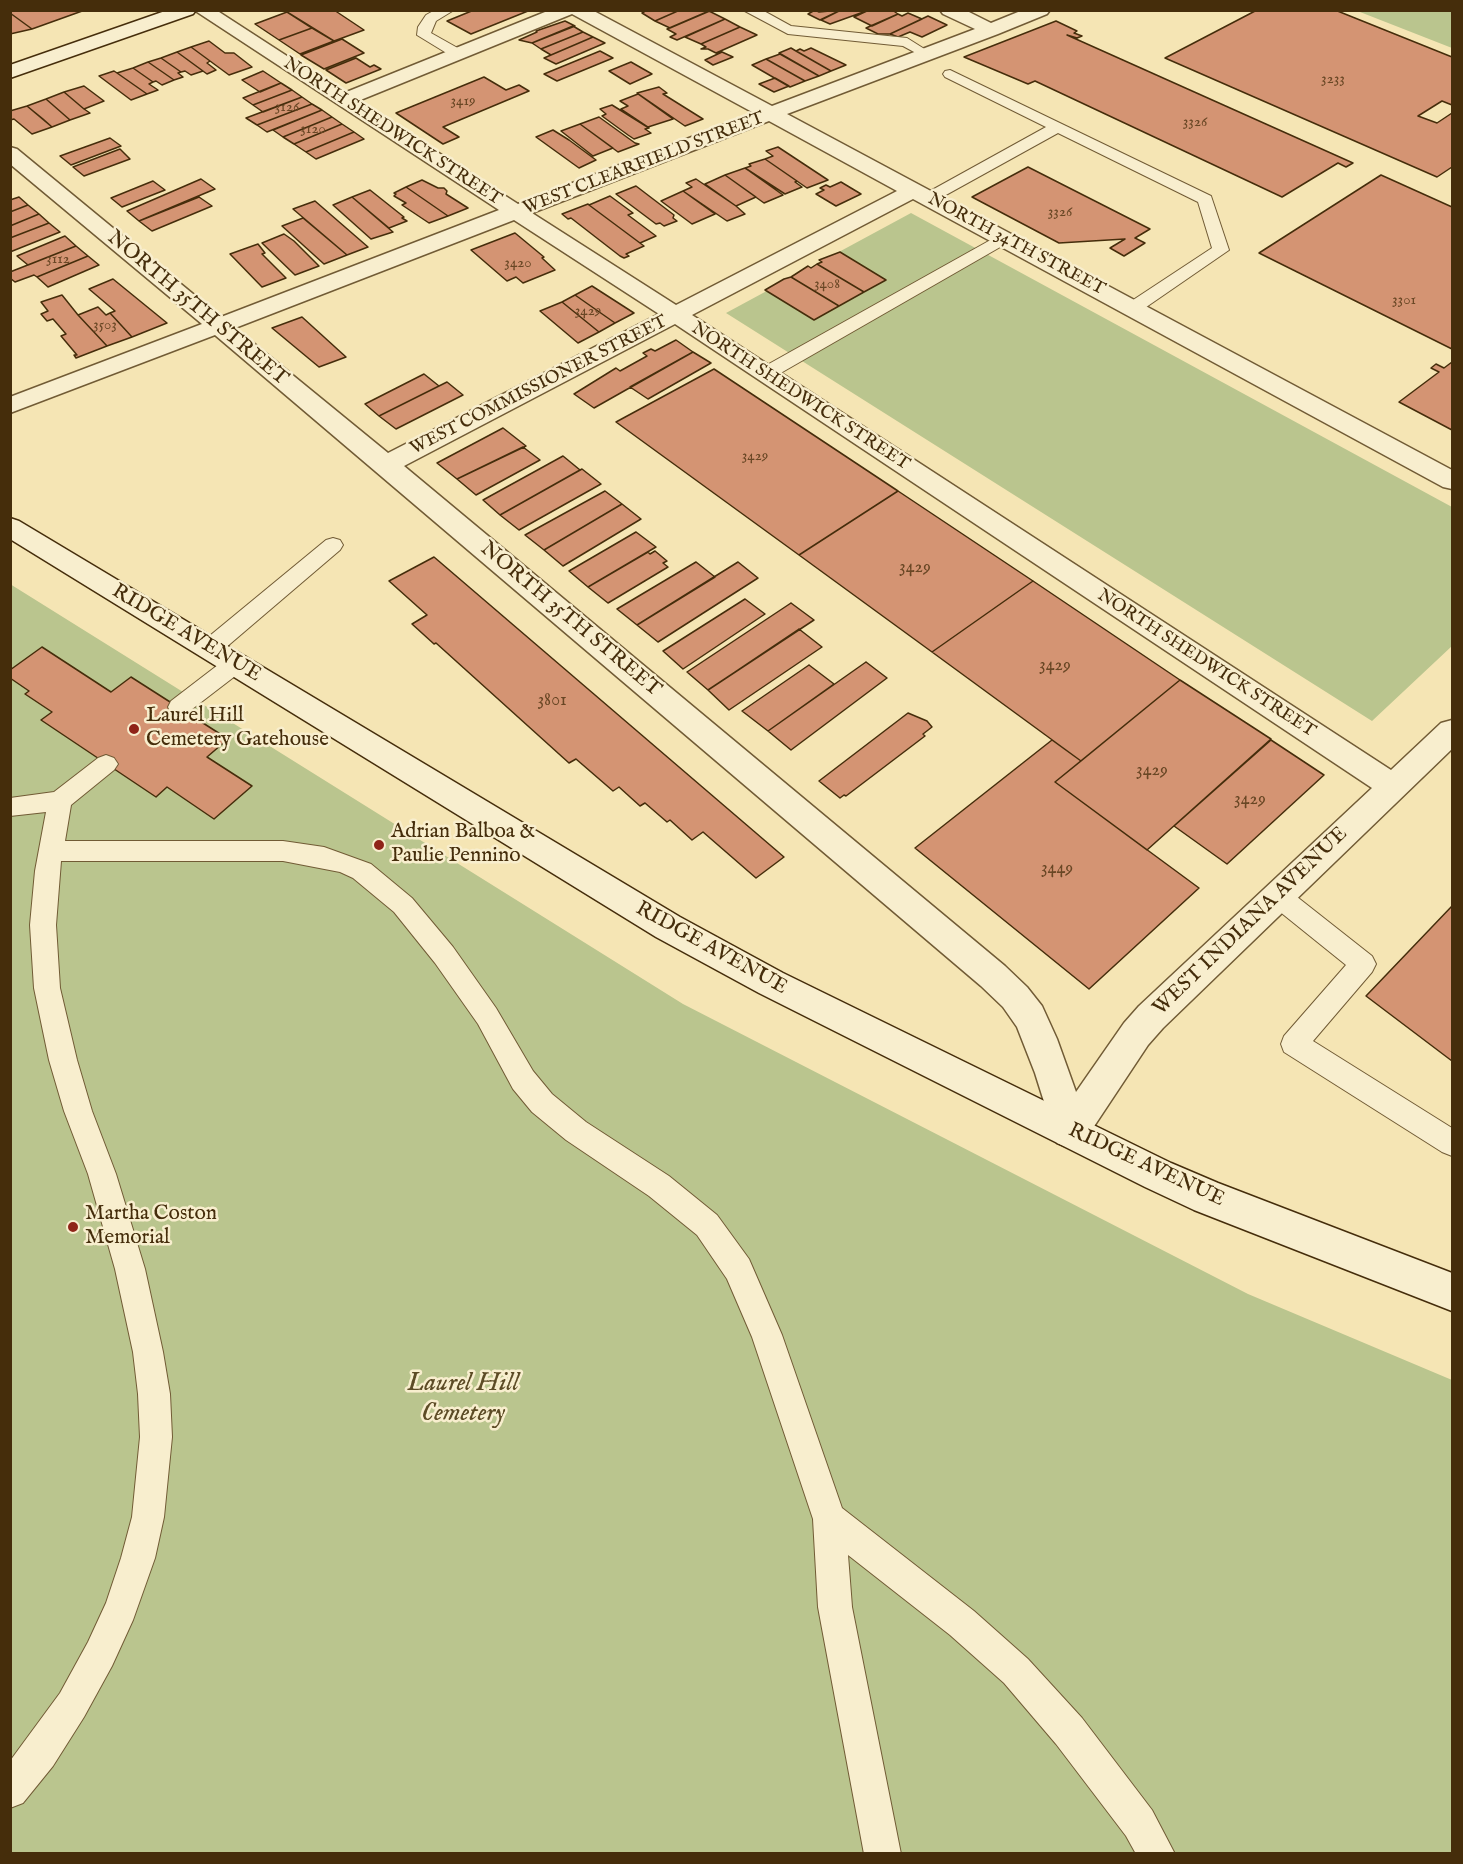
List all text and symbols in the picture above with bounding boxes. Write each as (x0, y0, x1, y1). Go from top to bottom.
street label: NORTH SHEDWICK STREET (279, 53, 505, 211)
house number: 3233 (1321, 71, 1345, 89)
house number: 3419 (450, 93, 476, 111)
house number: 3126 (275, 99, 299, 117)
street label: WEST CLEARFIELD STREET (520, 108, 768, 220)
house number: 3326 (1183, 114, 1207, 132)
house number: 3120 (300, 121, 326, 139)
street label: NORTH 34TH STREET (924, 189, 1108, 301)
house number: 3326 (1048, 204, 1072, 222)
street label: NORTH 35TH STREET (101, 226, 293, 392)
house number: 3112 (46, 251, 70, 269)
house number: 3420 (504, 255, 532, 273)
house number: 3408 (814, 276, 840, 294)
house number: 3301 (1392, 292, 1416, 310)
house number: 3429 (575, 303, 601, 321)
street label: WEST COMMISSIONER STREET (407, 312, 671, 460)
house number: 3503 (93, 317, 117, 335)
street label: NORTH SHEDWICK STREET (687, 318, 913, 476)
house number: 3429 (742, 448, 768, 466)
street label: NORTH 35TH STREET (474, 537, 666, 703)
house number: 3429 (899, 557, 931, 579)
street label: RIDGE AVENUE (107, 580, 265, 688)
street label: NORTH SHEDWICK STREET (1093, 585, 1319, 743)
house number: 3429 (1039, 655, 1071, 677)
house number: 3801 (537, 690, 567, 712)
place label: Laurel Hill Cemetery Gatehouse (146, 704, 329, 754)
marker: Laurel Hill Cemetery Gatehouse (127, 722, 141, 736)
house number: 3429 (1136, 760, 1168, 782)
house number: 3429 (1234, 789, 1266, 811)
place label: Adrian Balboa & Paulie Pennino (391, 820, 535, 870)
street label: WEST INDIANA AVENUE (1148, 822, 1354, 1022)
marker: Adrian Balboa & Paulie Pennino (372, 838, 386, 852)
house number: 3449 (1041, 858, 1073, 880)
street label: RIDGE AVENUE (631, 897, 791, 1001)
street label: RIDGE AVENUE (1064, 1119, 1228, 1213)
place label: Martha Coston Memorial (85, 1202, 217, 1252)
marker: Martha Coston Memorial (66, 1220, 80, 1234)
park label: Laurel Hill Cemetery (407, 1369, 519, 1430)

